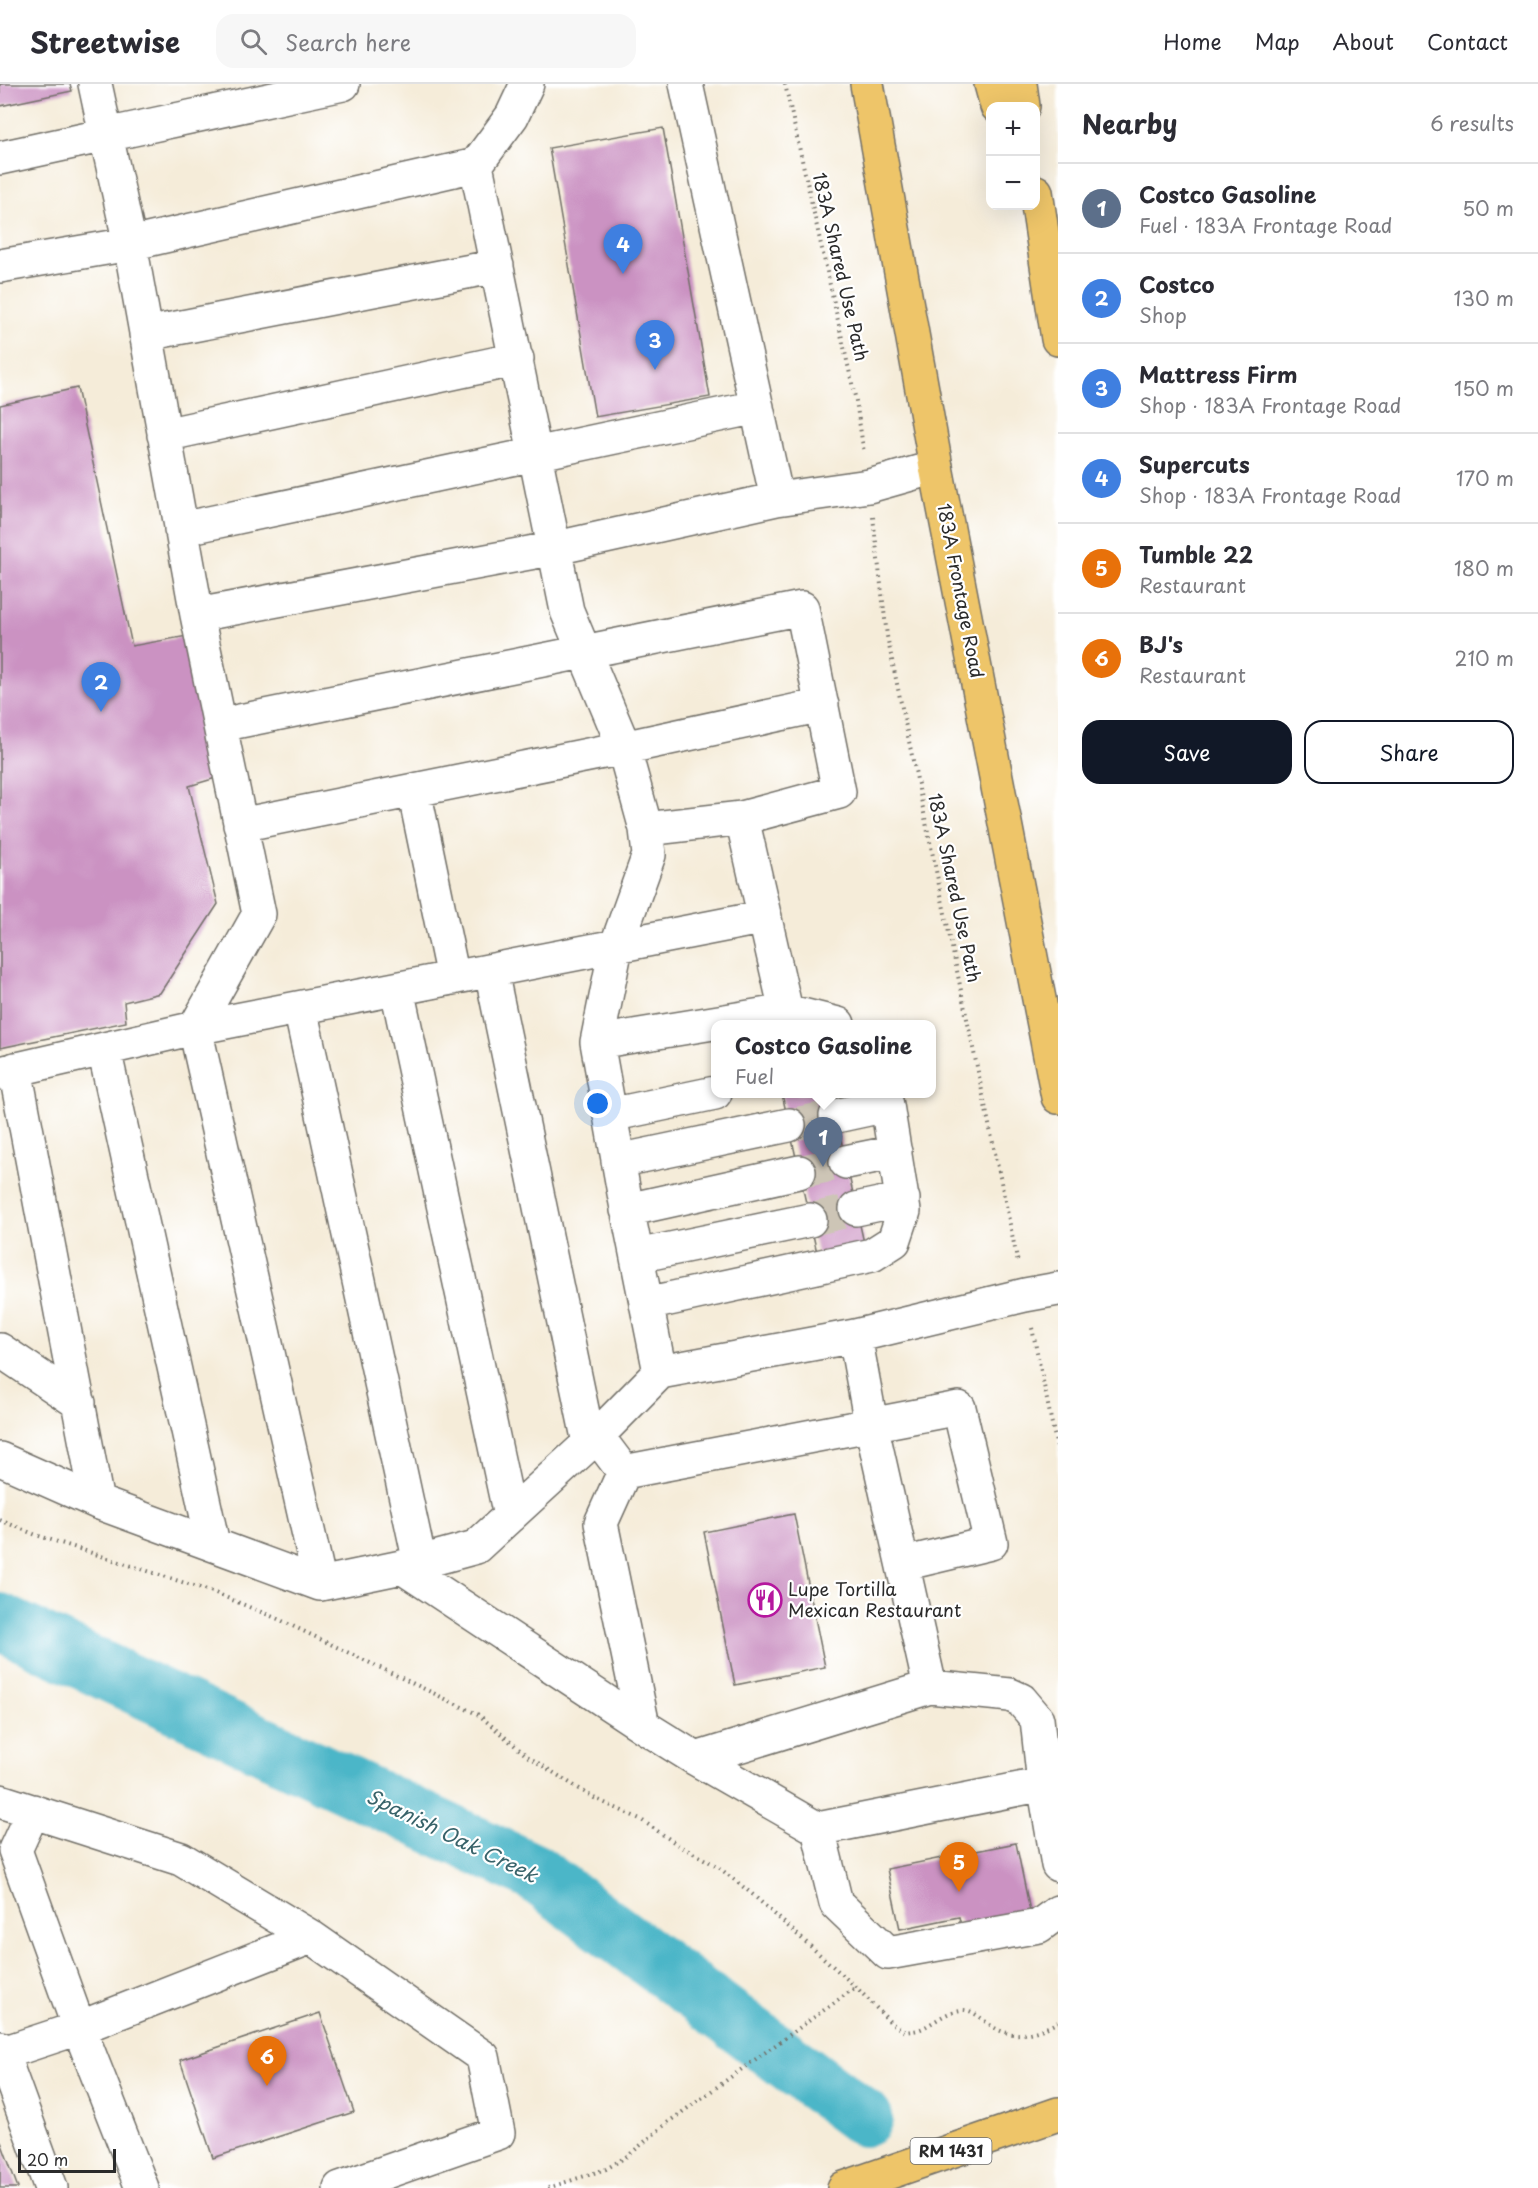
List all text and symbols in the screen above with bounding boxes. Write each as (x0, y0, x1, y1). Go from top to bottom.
search box (216, 14, 636, 68)
text: Streetwise (30, 20, 180, 63)
icon: search (237, 25, 270, 58)
text: Search here (285, 25, 411, 58)
text: Home (1163, 25, 1222, 57)
text: Map (1255, 25, 1300, 57)
text: About (1333, 25, 1394, 57)
text: Contact (1427, 25, 1508, 57)
map controls (986, 102, 1040, 210)
button: + (986, 102, 1040, 156)
text: Nearby (1082, 104, 1177, 143)
text: 6 results (1430, 108, 1514, 138)
button: − (986, 156, 1040, 210)
street label: 183A Shared Use Path (807, 170, 876, 363)
text: Costco Gasoline (1139, 177, 1316, 210)
text: 1 (1097, 193, 1106, 223)
text: 50 m (1462, 193, 1514, 223)
text: Fuel · 183A Frontage Road (1139, 210, 1392, 240)
pin: 4 (604, 224, 642, 274)
text: Costco (1139, 267, 1215, 300)
text: 2 (1094, 283, 1109, 313)
text: 130 m (1454, 283, 1514, 313)
text: Shop (1139, 300, 1187, 330)
pin: 3 (636, 320, 674, 370)
text: Mattress Firm (1139, 357, 1298, 390)
text: 3 (1095, 373, 1108, 403)
text: 150 m (1454, 373, 1514, 403)
text: Shop · 183A Frontage Road (1139, 390, 1401, 420)
text: Supercuts (1139, 447, 1250, 480)
text: 4 (1095, 463, 1108, 493)
text: 170 m (1456, 463, 1514, 493)
text: Shop · 183A Frontage Road (1139, 480, 1401, 510)
street label: 183A Frontage Road (931, 501, 992, 680)
text: Tumble 22 (1139, 537, 1253, 570)
text: 5 (1095, 553, 1108, 583)
text: 180 m (1454, 553, 1514, 583)
text: Restaurant (1139, 570, 1246, 600)
text: BJ's (1139, 627, 1183, 660)
text: 6 (1094, 643, 1109, 673)
text: 210 m (1455, 643, 1514, 673)
text: Restaurant (1139, 660, 1246, 690)
pin: 2 (82, 662, 120, 712)
button: Save (1082, 720, 1292, 784)
button: Share (1304, 720, 1514, 784)
street label: 183A Shared Use Path (922, 791, 989, 985)
popup (711, 1020, 936, 1098)
text: Costco Gasoline (735, 1028, 912, 1061)
text: Fuel (735, 1061, 774, 1091)
your location (583, 1089, 612, 1118)
pin: 1 (804, 1118, 842, 1167)
place label: Lupe Tortilla Mexican Restaurant (788, 1575, 961, 1623)
restaurant icon: Lupe Tortilla Mexican Restaurant (747, 1582, 783, 1618)
water label: Spanish Oak Creek (362, 1781, 544, 1890)
pin: 5 (940, 1842, 978, 1892)
pin: 6 (248, 2036, 286, 2086)
road number: RM 1431 (910, 2138, 992, 2164)
scale bar (18, 2146, 116, 2174)
text: 20 m (27, 2147, 68, 2171)

